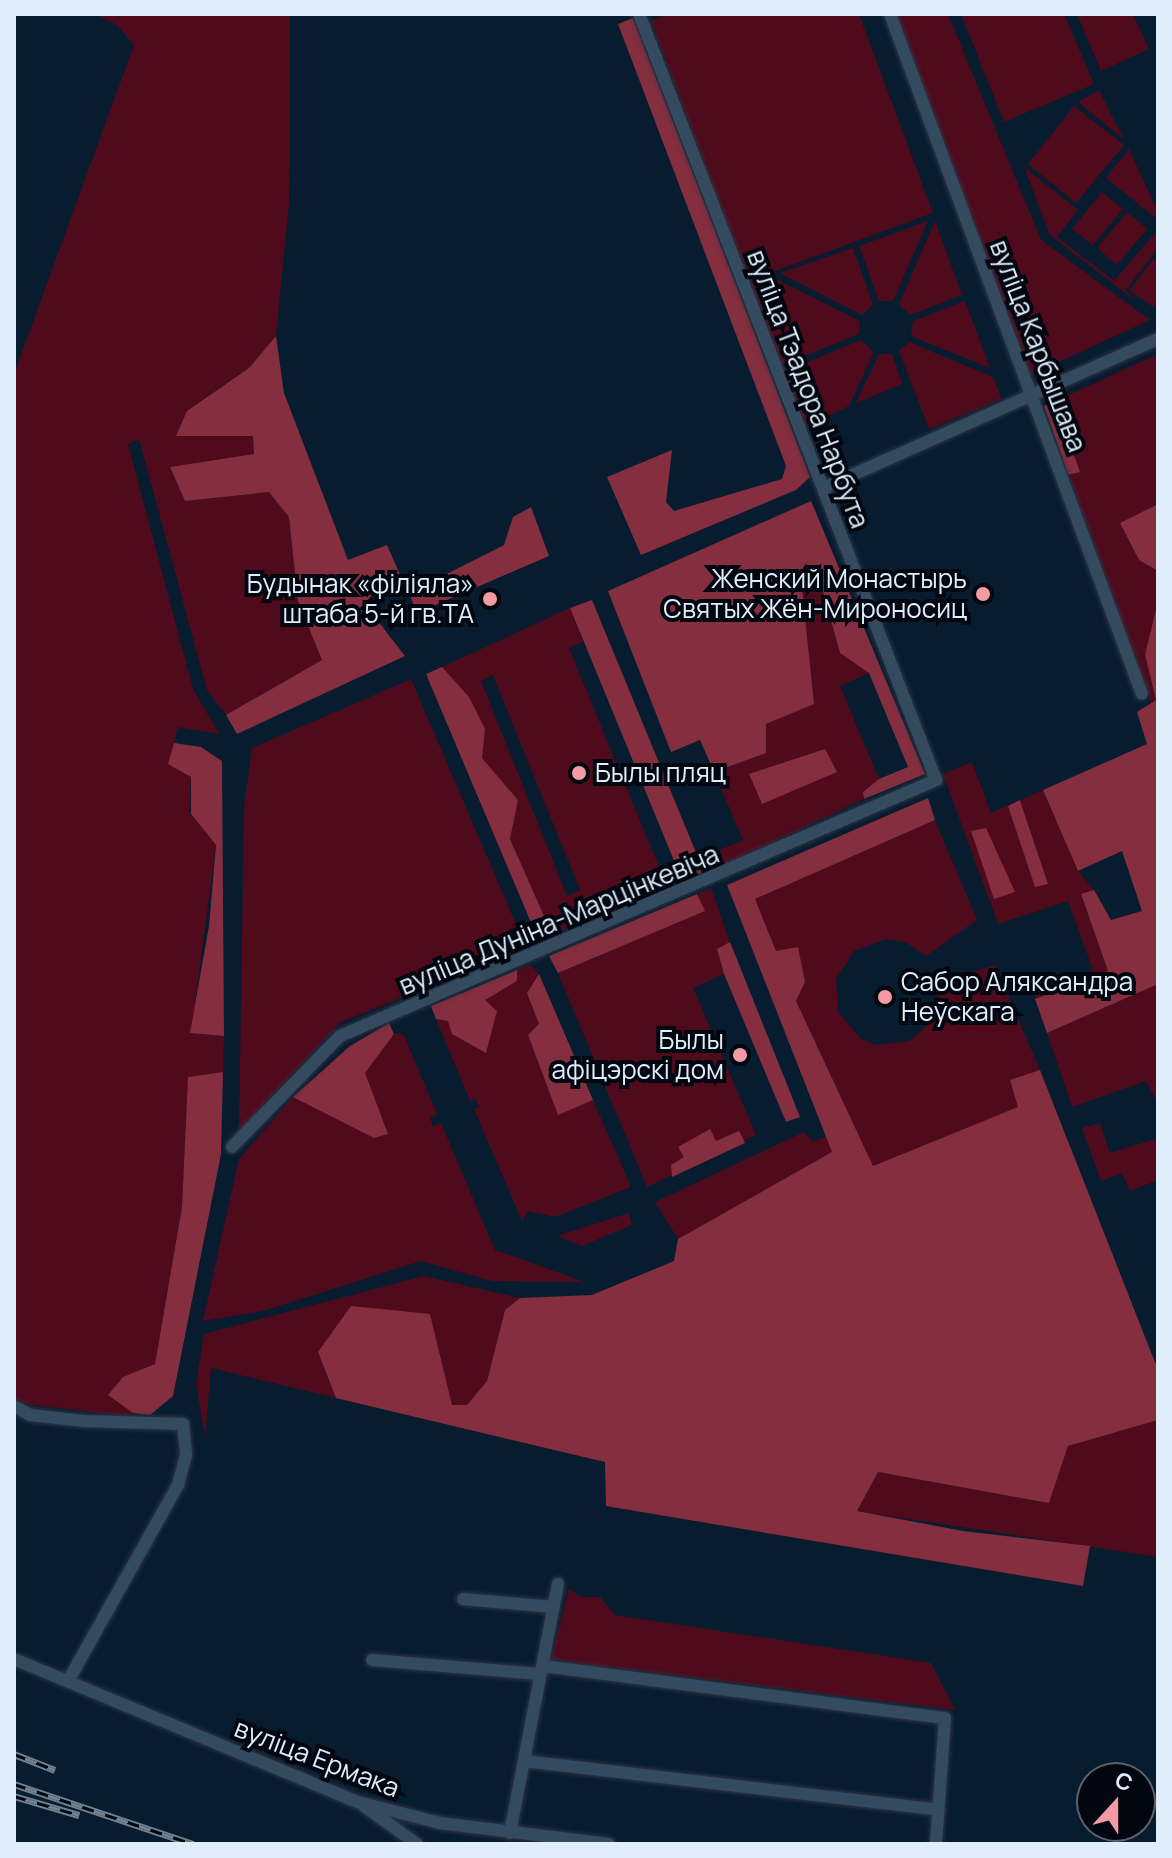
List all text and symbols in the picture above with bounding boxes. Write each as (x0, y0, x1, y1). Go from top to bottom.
street label: вуліца Карбышава (983, 236, 1093, 456)
street label: вуліца Тэадора Нарбута (741, 246, 875, 532)
place label: Женский Монастырь Святых Жён-Мироносиц (663, 563, 967, 624)
place label: Будынак «філіяла» штаба 5-й гв.ТА (247, 568, 474, 630)
marker: Женский Монастырь Святых Жён-Мироносиц (974, 585, 992, 603)
marker: Будынак «філіяла» штаба 5-й гв.ТА (481, 590, 499, 608)
place label: Былы пляц (595, 757, 726, 789)
marker: Былы пляц (570, 764, 588, 782)
street label: вуліца Дуніна-Марцінкевіча (394, 838, 724, 1002)
place label: Сабор Аляксандра Неўскага (901, 966, 1133, 1028)
marker: Сабор Аляксандра Неўскага (876, 988, 894, 1006)
place label: Былы афіцэрскі дом (551, 1024, 724, 1086)
marker: Былы афіцэрскі дом (731, 1046, 749, 1064)
street label: вуліца Ермака (230, 1712, 404, 1804)
north arrow (1076, 1762, 1156, 1842)
text: С (1111, 1765, 1137, 1798)

